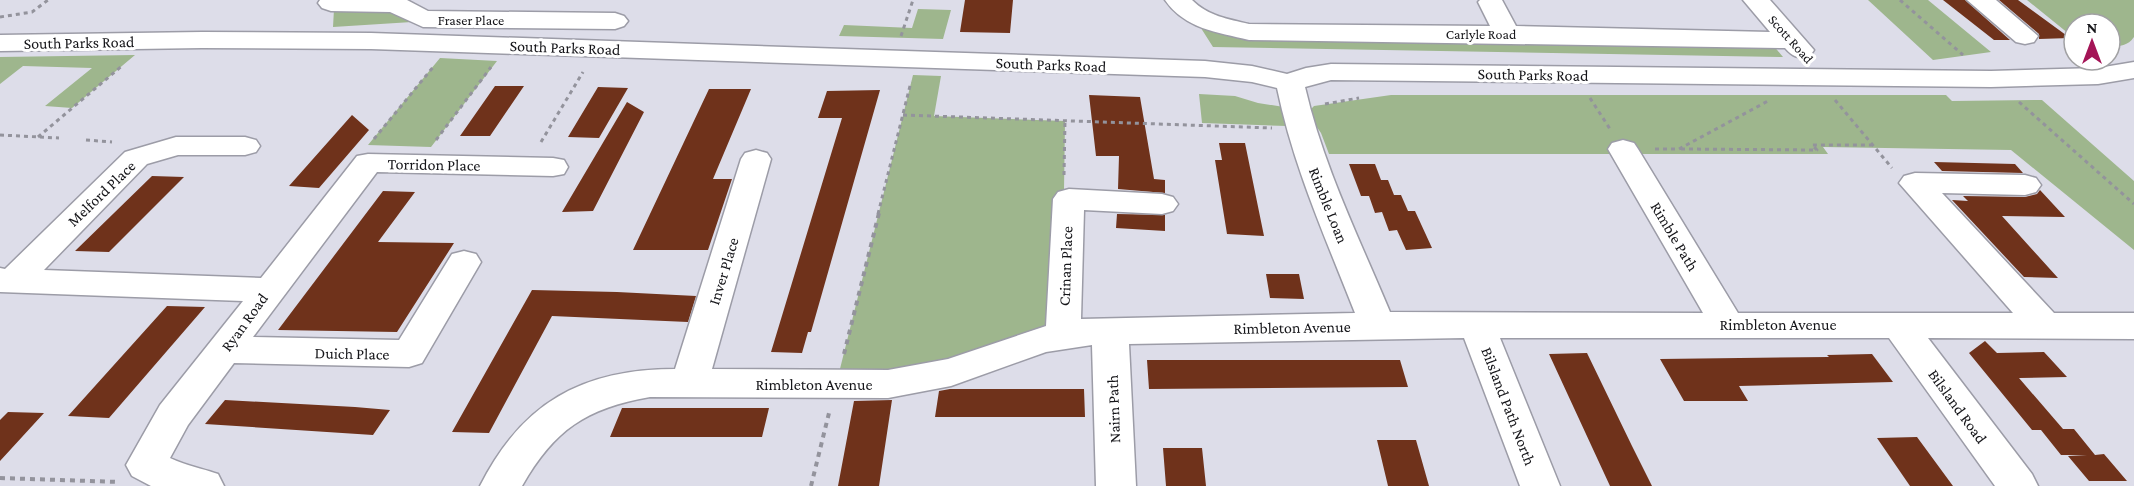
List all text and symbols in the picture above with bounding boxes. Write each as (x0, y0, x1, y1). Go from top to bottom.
street label: Fraser Place (438, 12, 504, 28)
street label: Scott Road (1765, 12, 1817, 67)
north arrow (2062, 12, 2122, 72)
text: N (2087, 19, 2098, 36)
street label: Carlyle Road (1446, 26, 1517, 42)
street label: South Parks Road (23, 33, 135, 52)
street label: South Parks Road (509, 37, 621, 58)
street label: South Parks Road (995, 54, 1107, 75)
street label: South Parks Road (1477, 65, 1589, 84)
street label: Torridon Place (387, 155, 481, 174)
street label: Melford Place (64, 157, 139, 230)
street label: Rimble Loan (1306, 165, 1352, 246)
street label: Rimble Path (1647, 199, 1702, 274)
street label: Crinan Place (1056, 226, 1075, 306)
street label: Inver Place (705, 235, 742, 307)
street label: Ryan Road (218, 290, 272, 355)
street label: Rimbleton Avenue (1719, 316, 1837, 333)
street label: Rimbleton Avenue (1233, 318, 1351, 337)
street label: Duich Place (314, 344, 389, 363)
street label: Bilsland Path North (1478, 345, 1539, 468)
street label: Bilsland Road (1925, 366, 1991, 447)
street label: Nairn Path (1104, 374, 1123, 443)
street label: Rimbleton Avenue (755, 376, 873, 393)

